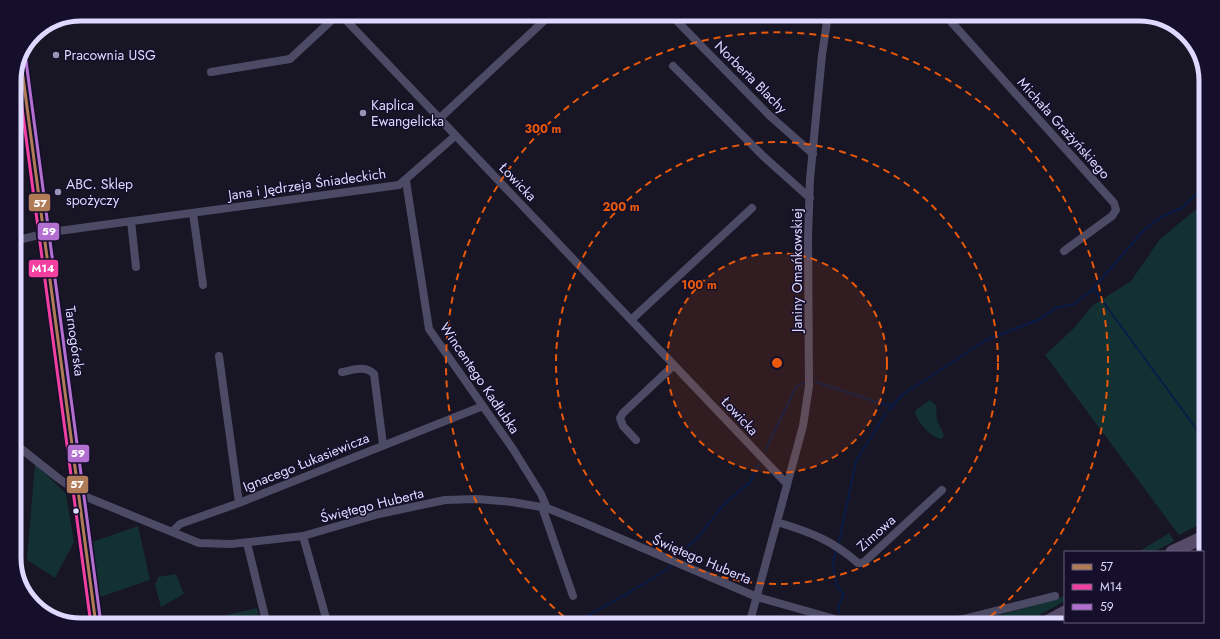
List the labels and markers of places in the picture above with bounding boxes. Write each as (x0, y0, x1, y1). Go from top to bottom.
place label: Pracownia USG (64, 45, 156, 65)
marker: Pracownia USG (51, 50, 61, 60)
place label: Kaplica Ewangelicka (371, 95, 444, 131)
marker: Kaplica Ewangelicka (358, 108, 368, 118)
place label: ABC. Sklep spożyczy (66, 174, 133, 210)
marker: ABC. Sklep spożyczy (53, 187, 63, 197)
centre of rings (770, 356, 784, 370)
unlabelled marker (71, 506, 81, 516)

